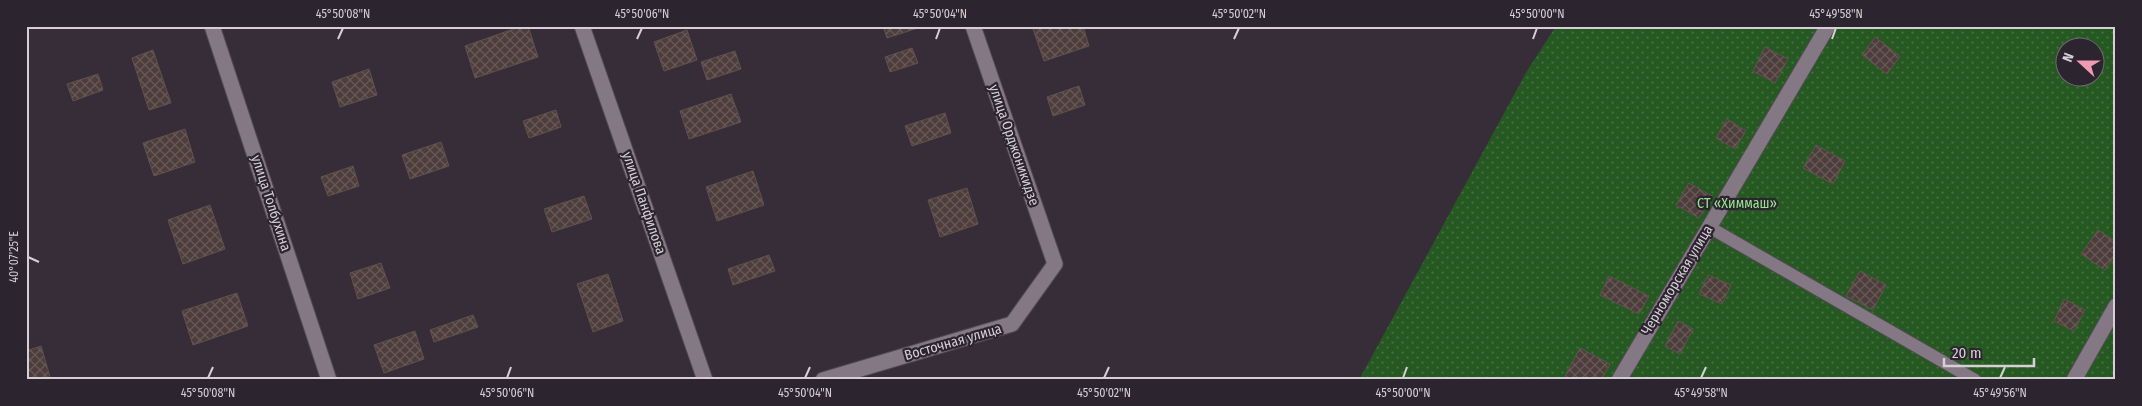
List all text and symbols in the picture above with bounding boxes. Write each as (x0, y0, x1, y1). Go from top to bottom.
text: 45°50'08"N (316, 7, 370, 21)
text: 45°50'06"N (615, 7, 669, 21)
text: 45°50'04"N (913, 7, 967, 21)
text: 45°50'02"N (1212, 7, 1266, 21)
text: 45°50'00"N (1510, 7, 1564, 21)
text: 45°49'58"N (1809, 7, 1863, 21)
north arrow (2054, 38, 2104, 88)
text: N (2059, 51, 2078, 64)
street label: улица Орджоникидзе (985, 82, 1043, 208)
street label: улица Панфилова (619, 150, 670, 257)
street label: улица Толбухина (247, 153, 295, 253)
park label: СТ «Химмаш» (1697, 195, 1777, 212)
street label: Черноморская улица (1638, 222, 1716, 338)
text: 40°07'25"E (7, 231, 21, 283)
street label: Восточная улица (902, 320, 1004, 364)
scale bar (1944, 336, 2034, 368)
text: 20 m (1952, 344, 1982, 362)
text: 45°50'08"N (181, 386, 235, 400)
text: 45°50'06"N (480, 386, 534, 400)
text: 45°50'04"N (778, 386, 832, 400)
text: 45°50'02"N (1077, 386, 1131, 400)
text: 45°50'00"N (1376, 386, 1430, 400)
text: 45°49'58"N (1674, 386, 1728, 400)
text: 45°49'56"N (1973, 386, 2027, 400)

